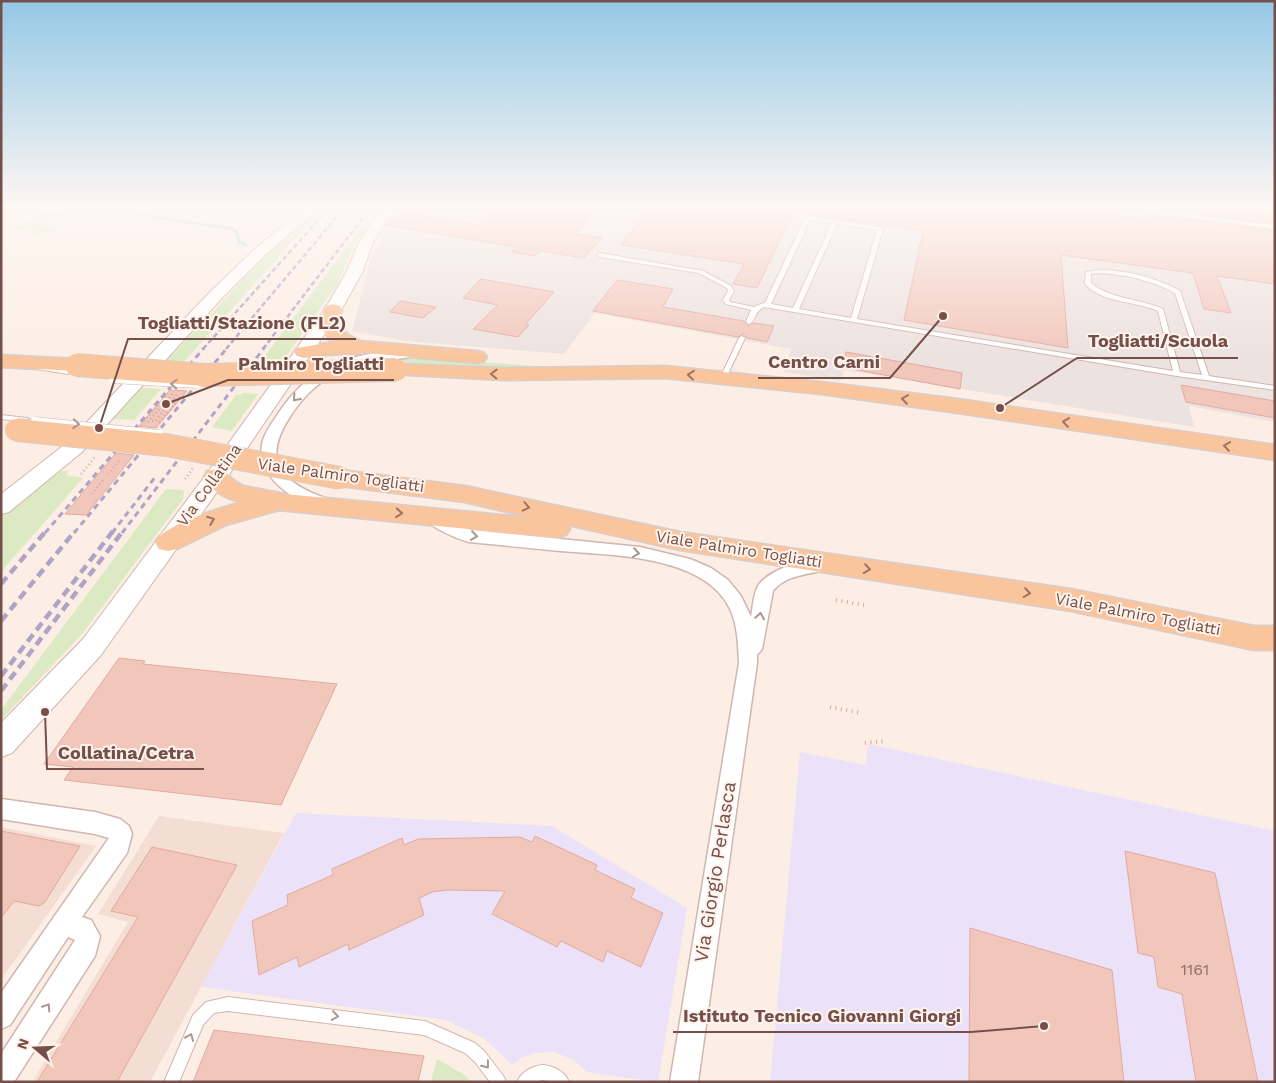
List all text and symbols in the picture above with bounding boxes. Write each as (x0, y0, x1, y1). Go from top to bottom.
callout: Togliatti/Stazione (FL2) (128, 306, 356, 339)
text: Togliatti/Stazione (FL2) (138, 312, 346, 333)
callout: Togliatti/Scuola (1077, 325, 1238, 358)
text: Togliatti/Scuola (1088, 330, 1229, 351)
callout: Centro Carni (758, 345, 890, 378)
callout: Palmiro Togliatti (228, 347, 394, 380)
text: Centro Carni (768, 351, 880, 372)
text: Palmiro Togliatti (238, 353, 384, 374)
one-way arrow (489, 369, 497, 379)
one-way arrow (687, 369, 695, 380)
one-way arrow (169, 379, 177, 390)
one-way arrow (293, 393, 302, 402)
one-way arrow (901, 395, 909, 405)
one-way arrow (1061, 418, 1070, 428)
one-way arrow (72, 419, 80, 430)
street label: Via Collatina (173, 440, 245, 530)
one-way arrow (1222, 441, 1230, 452)
street label: Viale Palmiro Togliatti (257, 454, 425, 496)
one-way arrow (521, 501, 530, 512)
one-way arrow (395, 508, 403, 519)
one-way arrow (206, 516, 215, 526)
street label: Viale Palmiro Togliatti (655, 526, 823, 572)
one-way arrow (471, 530, 479, 541)
one-way arrow (632, 548, 640, 558)
one-way arrow (862, 563, 871, 573)
one-way arrow (1024, 587, 1032, 598)
street label: Viale Palmiro Togliatti (1054, 589, 1222, 639)
one-way arrow (755, 612, 765, 621)
callout: Collatina/Cetra (47, 736, 204, 769)
text: Collatina/Cetra (58, 742, 195, 763)
street label: Via Giorgio Perlasca (689, 780, 741, 964)
house number: 1161 (1181, 960, 1209, 979)
callout: Istituto Tecnico Giovanni Giorgi (673, 999, 971, 1032)
one-way arrow (40, 1004, 50, 1013)
text: Istituto Tecnico Giovanni Giorgi (683, 1005, 961, 1026)
one-way arrow (331, 1011, 340, 1021)
north arrow (10, 1023, 60, 1073)
one-way arrow (184, 1033, 194, 1042)
text: N (13, 1036, 32, 1051)
one-way arrow (480, 1059, 489, 1068)

